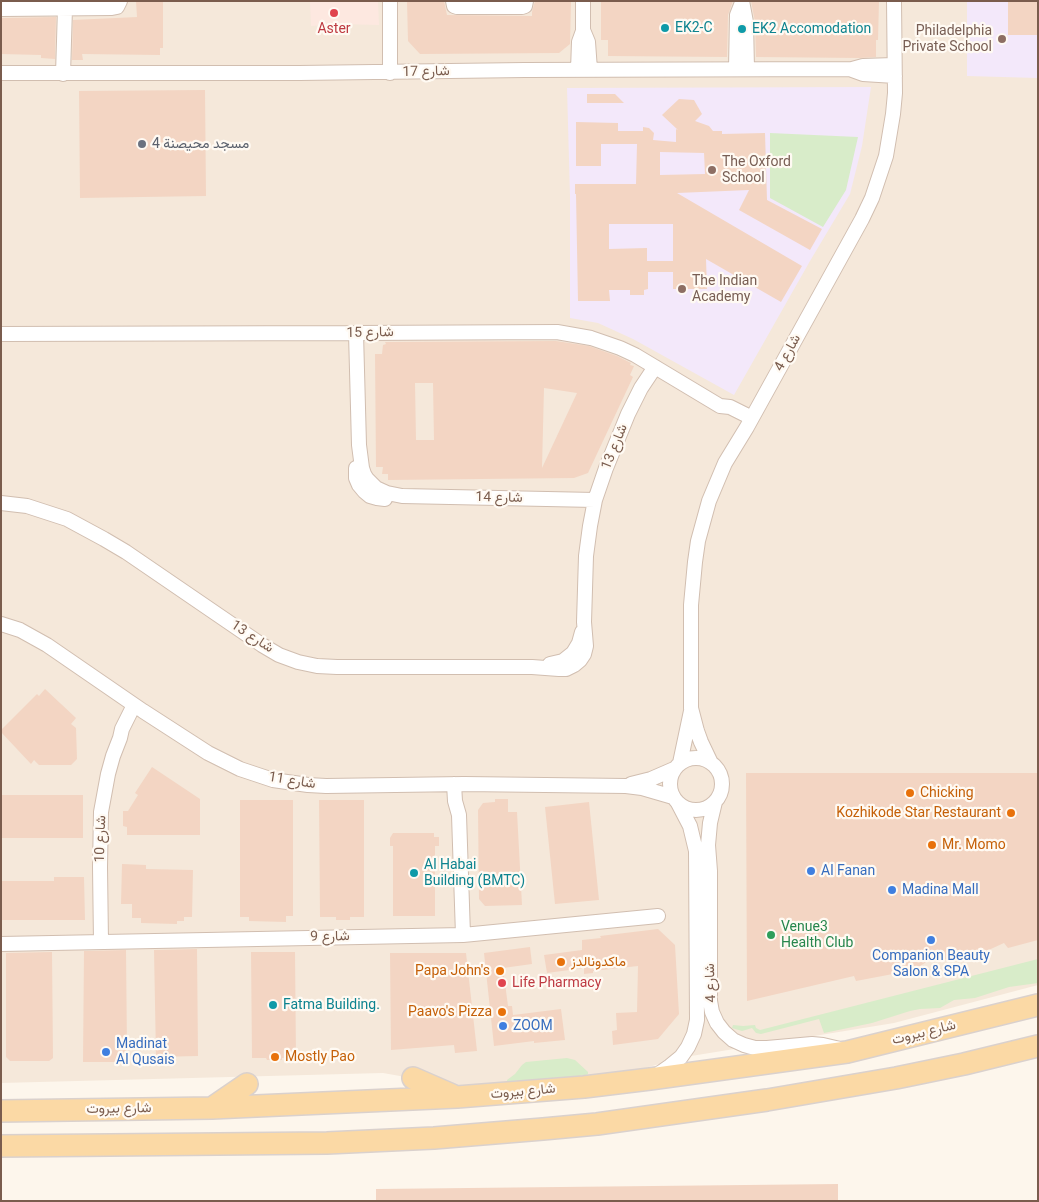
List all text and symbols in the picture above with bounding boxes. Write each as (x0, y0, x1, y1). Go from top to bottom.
marker: Aster (328, 7, 340, 19)
place label: EK2-C (675, 20, 713, 36)
place label: Aster (317, 21, 351, 37)
place label: EK2 Accomodation (752, 21, 871, 37)
marker: EK2-C (659, 22, 671, 34)
marker: EK2 Accomodation (736, 23, 748, 35)
place label: Philadelphia Private School (903, 23, 992, 56)
marker: Philadelphia Private School (996, 33, 1008, 45)
street label: شارع 17 (402, 63, 450, 81)
place label: مسجد محيصنة 4 (152, 136, 249, 152)
marker: مسجد محيصنة 4 (136, 138, 148, 150)
place label: The Oxford School (722, 154, 791, 186)
marker: The Oxford School (706, 164, 718, 176)
place label: The Indian Academy (692, 273, 757, 306)
marker: The Indian Academy (676, 283, 688, 295)
street label: شارع 15 (346, 324, 394, 342)
street label: شارع 4 (771, 332, 805, 374)
street label: شارع 13 (598, 422, 632, 472)
street label: شارع 14 (475, 489, 523, 507)
street label: شارع 13 (228, 617, 276, 657)
street label: شارع 11 (267, 769, 317, 793)
place label: Chicking (920, 785, 974, 801)
marker: Chicking (904, 787, 916, 799)
place label: Kozhikode Star Restaurant (836, 805, 1001, 821)
marker: Kozhikode Star Restaurant (1005, 807, 1017, 819)
street label: شارع 10 (92, 815, 110, 863)
place label: Mr. Momo (942, 837, 1006, 853)
marker: Mr. Momo (926, 839, 938, 851)
place label: Al Habai Building (BMTC) (424, 857, 525, 890)
place label: Al Fanan (821, 863, 875, 879)
marker: Al Fanan (805, 865, 817, 877)
marker: Al Habai Building (BMTC) (408, 867, 420, 879)
place label: Madina Mall (902, 882, 979, 898)
marker: Madina Mall (886, 884, 898, 896)
place label: Venue3 Health Club (781, 919, 853, 952)
street label: شارع 9 (310, 928, 350, 946)
marker: Venue3 Health Club (765, 929, 777, 941)
marker: Companion Beauty Salon & SPA (925, 934, 937, 946)
place label: Companion Beauty Salon & SPA (872, 948, 990, 980)
place label: ماكدونالدز (571, 954, 626, 970)
marker: ماكدونالدز (555, 956, 567, 968)
place label: Papa John's (415, 963, 490, 979)
street label: شارع 4 (702, 963, 720, 1003)
marker: Papa John's (494, 965, 506, 977)
place label: Life Pharmacy (512, 975, 601, 991)
marker: Life Pharmacy (496, 977, 508, 989)
place label: Fatma Building. (283, 997, 380, 1013)
marker: Fatma Building. (267, 999, 279, 1011)
place label: Paavo's Pizza (408, 1004, 492, 1020)
marker: Paavo's Pizza (496, 1006, 508, 1018)
street label: شارع بيروت (890, 1017, 958, 1049)
place label: ZOOM (513, 1018, 553, 1034)
marker: ZOOM (497, 1020, 509, 1032)
place label: Madinat Al Qusais (116, 1036, 175, 1068)
marker: Madinat Al Qusais (100, 1046, 112, 1058)
place label: Mostly Pao (285, 1049, 355, 1065)
marker: Mostly Pao (269, 1051, 281, 1063)
street label: شارع بيروت (490, 1081, 556, 1103)
street label: شارع بيروت (86, 1100, 152, 1118)

